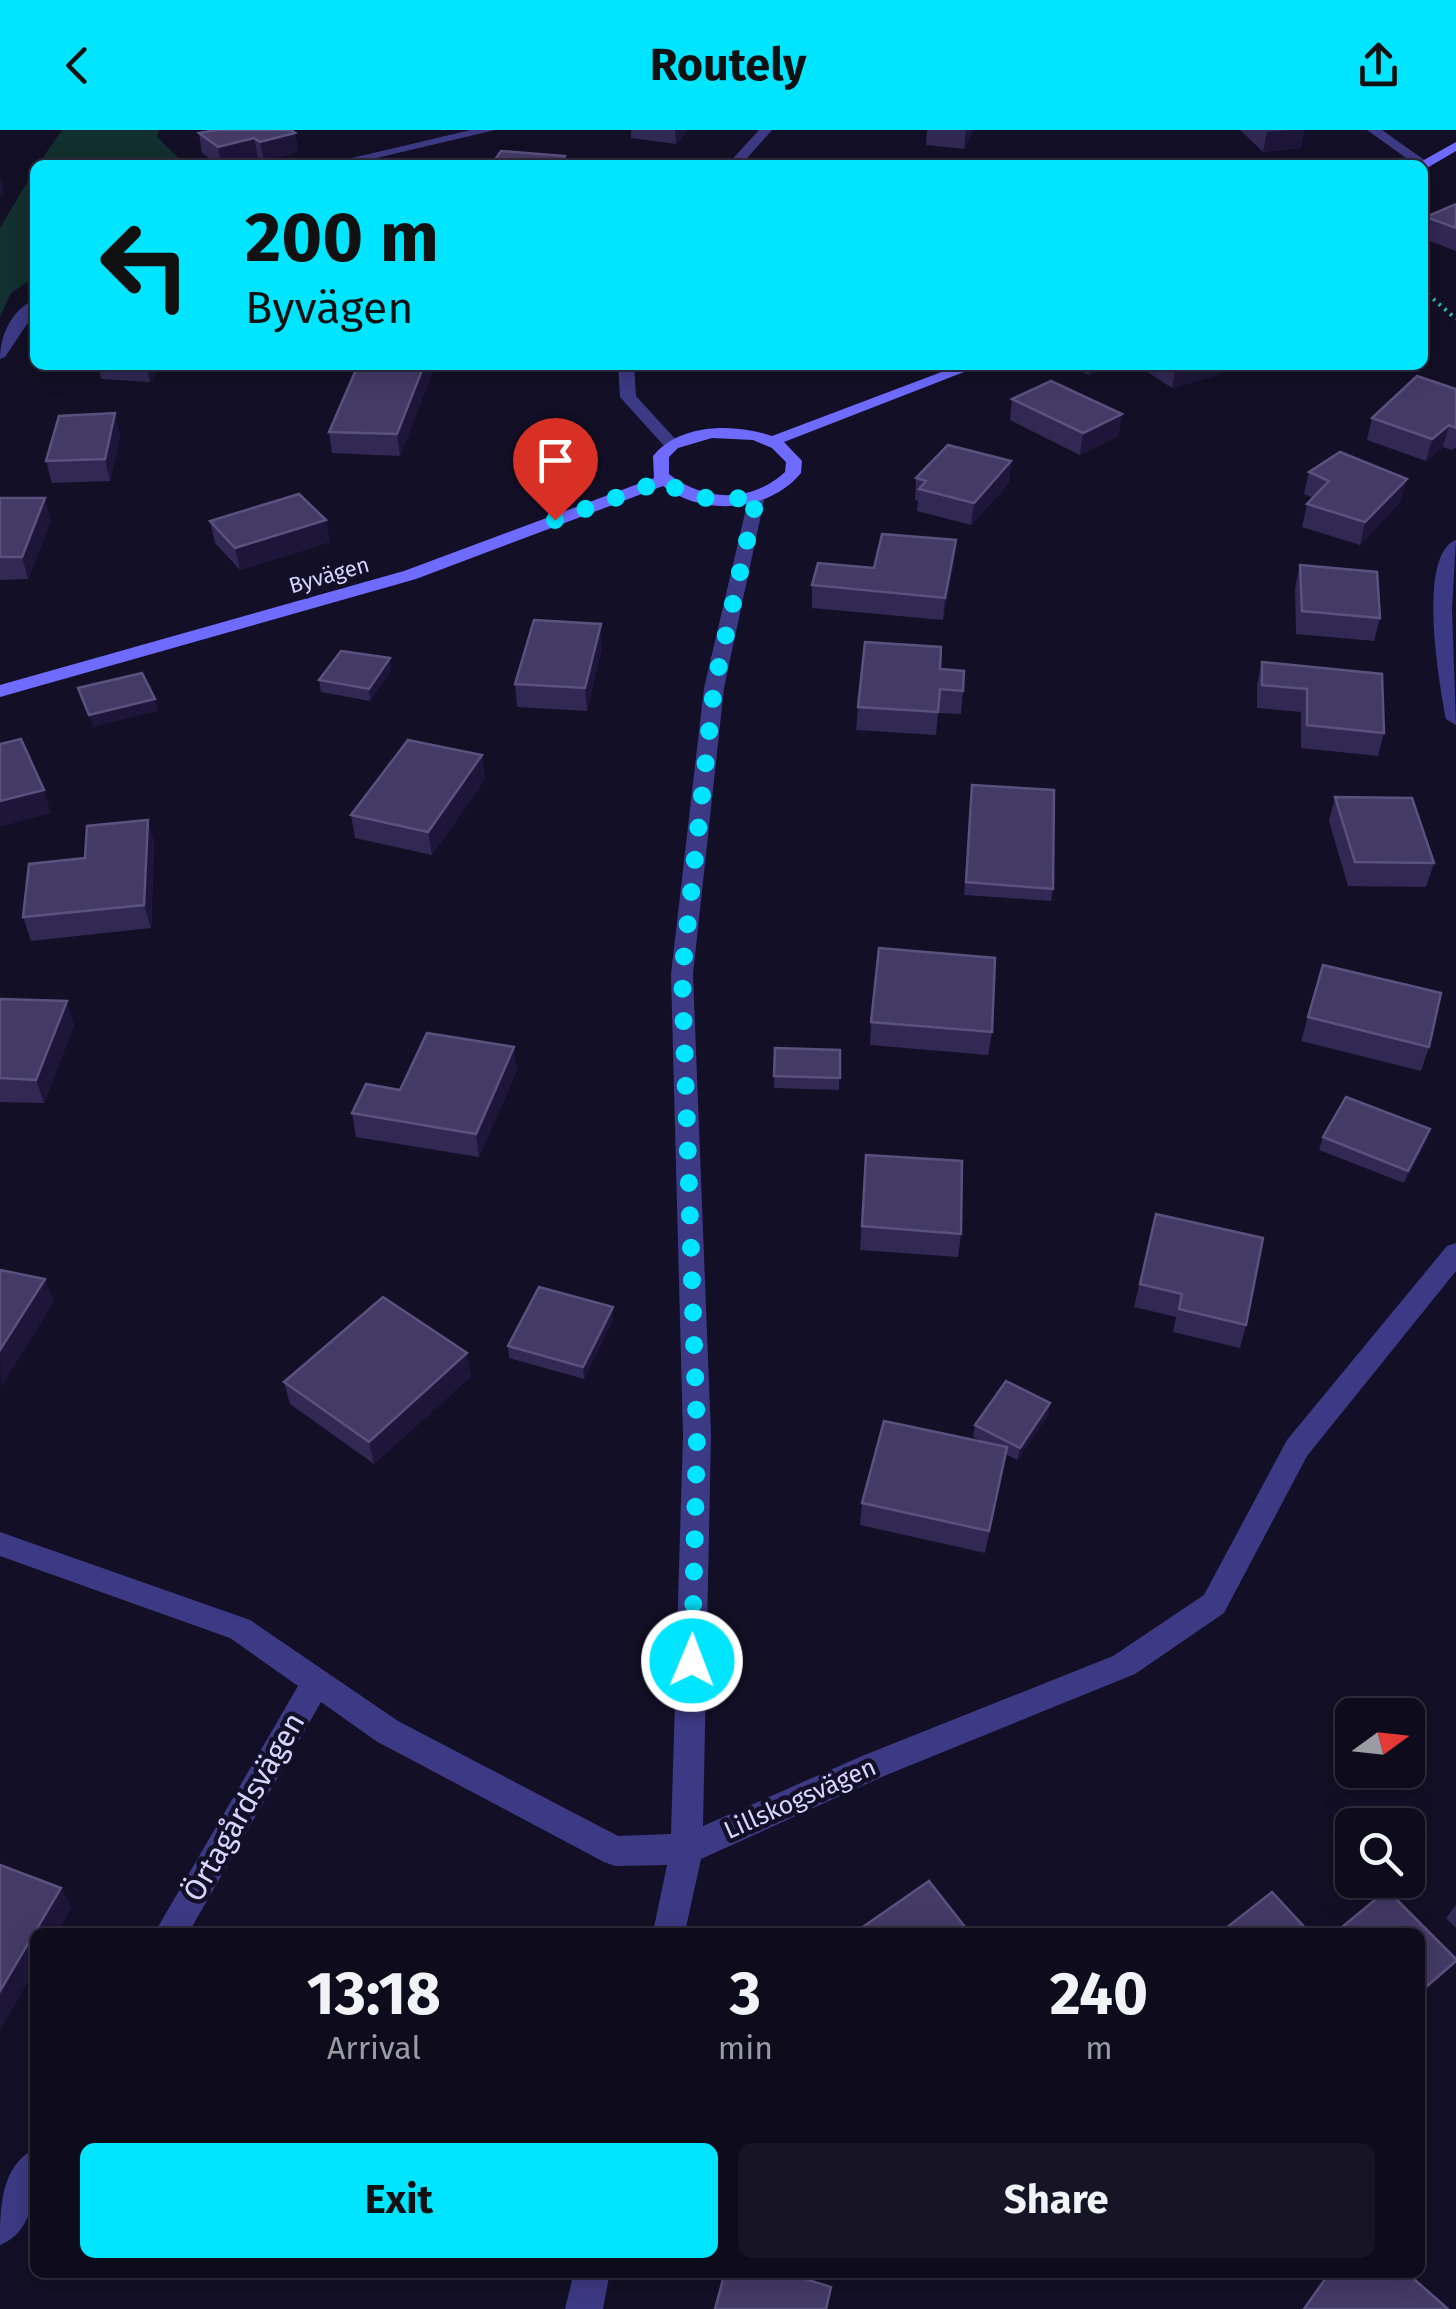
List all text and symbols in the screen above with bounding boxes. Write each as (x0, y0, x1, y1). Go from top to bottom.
icon: back (50, 38, 105, 93)
text: Routely (650, 38, 806, 92)
icon: share (1351, 38, 1406, 93)
text: 200 m (245, 196, 439, 280)
icon: left (80, 200, 210, 330)
text: Byvägen (245, 281, 414, 335)
pin (513, 418, 598, 521)
icon: arrive (528, 433, 583, 488)
street label: Byvägen (286, 551, 372, 599)
position arrow (640, 1609, 744, 1713)
north arrow (1335, 1698, 1425, 1788)
map controls (1335, 1698, 1425, 1898)
street label: Örtagårdsvägen (175, 1706, 313, 1908)
street label: Lillskogsvägen (719, 1752, 881, 1846)
button: search (1335, 1808, 1425, 1898)
text: 13:18 (307, 1958, 441, 2030)
text: 3 (730, 1958, 761, 2030)
text: 240 (1050, 1958, 1148, 2030)
text: Arrival (327, 2029, 421, 2067)
text: min (718, 2029, 773, 2067)
text: m (1085, 2029, 1113, 2067)
button: Exit (80, 2143, 718, 2258)
button: Share (738, 2143, 1375, 2258)

